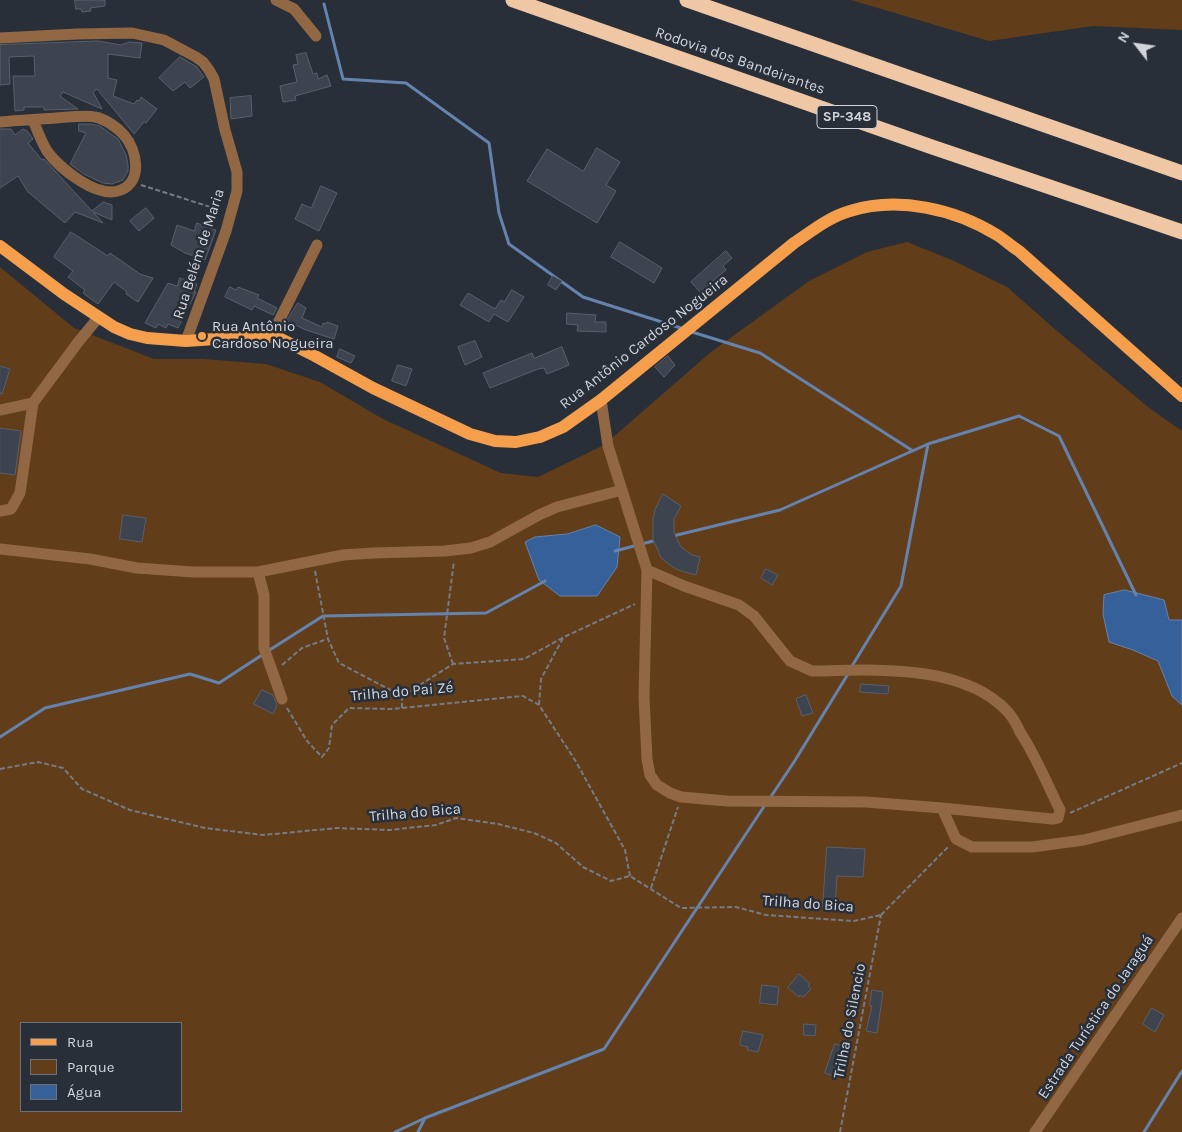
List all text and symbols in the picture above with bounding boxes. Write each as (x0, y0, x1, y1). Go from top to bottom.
north arrow (1112, 20, 1162, 70)
street label: Rodovia dos Bandeirantes (653, 23, 827, 99)
text: N (1114, 29, 1133, 46)
road number: SP-348 (817, 105, 877, 128)
street label: Rua Belém de Maria (169, 187, 229, 321)
street label: Rua Antônio Cardoso Nogueira (556, 271, 732, 413)
place label: Rua Antônio Cardoso Nogueira (212, 318, 333, 353)
marker: Rua Antônio Cardoso Nogueira (196, 330, 208, 342)
street label: Trilha do Pai Zé (350, 679, 454, 705)
street label: Trilha do Bica (368, 800, 462, 826)
street label: Trilha do Bica (762, 892, 854, 916)
street label: Estrada Turística do Jaraguá (1034, 932, 1158, 1102)
street label: Trilha do Silencio (830, 962, 870, 1080)
legend (20, 1022, 182, 1112)
text: Rua (67, 1033, 94, 1051)
text: Parque (67, 1058, 115, 1076)
text: Água (67, 1083, 101, 1101)

